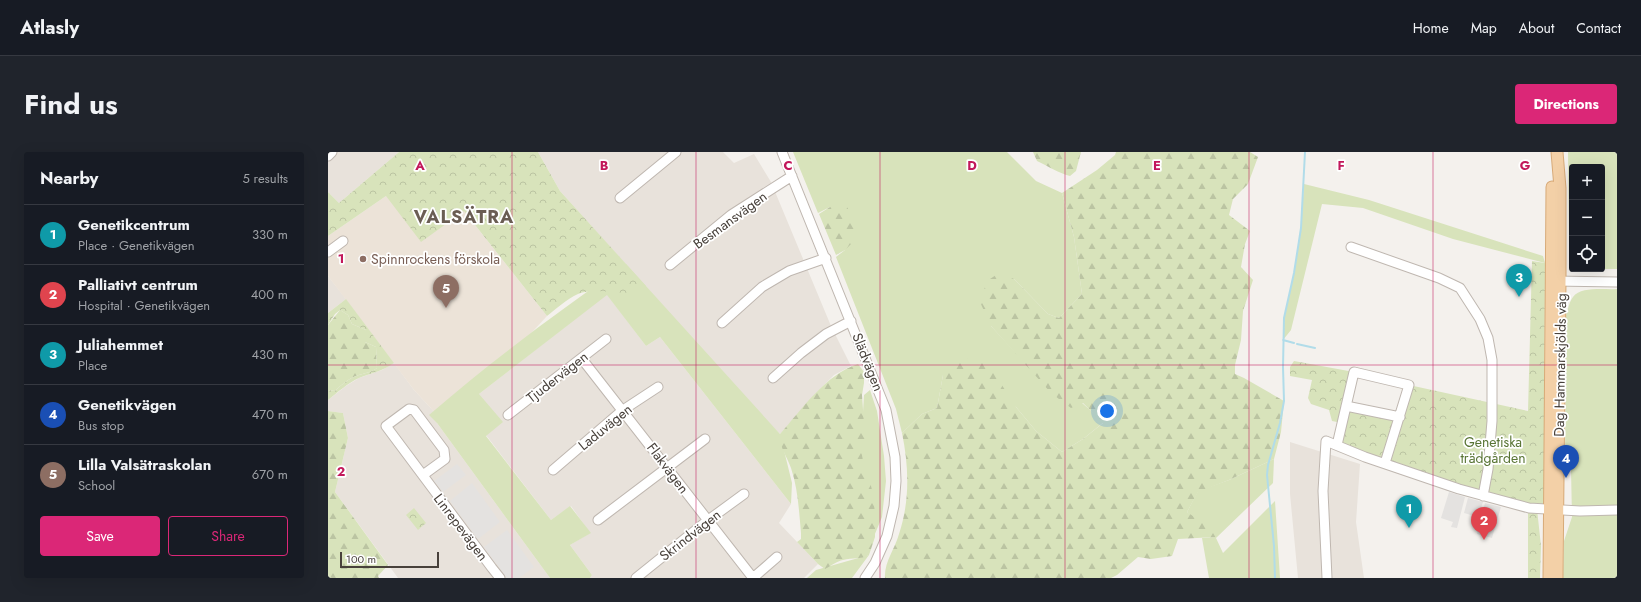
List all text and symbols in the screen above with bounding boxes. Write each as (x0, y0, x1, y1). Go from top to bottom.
text: Atlasly (20, 14, 79, 41)
text: Home (1413, 18, 1449, 38)
text: Map (1471, 18, 1497, 38)
text: About (1519, 18, 1554, 38)
text: Contact (1576, 18, 1621, 38)
text: Find us (24, 84, 118, 125)
button: Directions (1515, 84, 1617, 124)
text: A (414, 156, 425, 175)
text: B (600, 156, 609, 175)
text: C (783, 156, 793, 175)
text: D (967, 156, 977, 175)
text: E (1153, 156, 1161, 175)
text: F (1337, 156, 1345, 175)
text: G (1520, 156, 1531, 175)
map controls (1569, 164, 1605, 272)
button: + (1569, 164, 1605, 200)
text: Nearby (40, 166, 98, 190)
text: 5 results (242, 169, 288, 188)
street label: Besmansvägen (689, 186, 771, 254)
button: − (1569, 200, 1605, 236)
district label: VALSÄTRA (413, 204, 514, 230)
text: Genetikcentrum (78, 214, 190, 236)
text: 1 (50, 225, 56, 244)
text: 330 m (252, 225, 288, 244)
text: Place · Genetikvägen (78, 236, 195, 255)
button: locate (1569, 236, 1605, 272)
text: 1 (338, 249, 344, 268)
place label: Spinnrockens förskola (371, 249, 500, 269)
marker: Spinnrockens förskola (358, 254, 368, 264)
pin: 3 (1506, 264, 1532, 297)
text: Palliativt centrum (78, 274, 198, 296)
pin: 5 (433, 275, 459, 308)
text: 2 (49, 285, 57, 304)
text: 400 m (251, 285, 288, 304)
street label: Dag Hammarskjölds väg (1549, 293, 1571, 437)
text: Hospital · Genetikvägen (78, 296, 210, 315)
street label: Slädvägen (847, 330, 889, 394)
text: Juliahemmet (78, 334, 163, 356)
text: 3 (49, 345, 57, 364)
text: 430 m (251, 345, 288, 364)
street label: Tjudervägen (522, 347, 592, 407)
text: Place (78, 356, 107, 375)
text: Genetikvägen (78, 394, 176, 416)
street label: Laduvägen (574, 399, 636, 455)
your location (1097, 401, 1117, 421)
text: 4 (48, 405, 58, 424)
text: 470 m (252, 405, 288, 424)
text: Bus stop (78, 416, 124, 435)
park label: Genetiska trädgården (1460, 432, 1526, 468)
street label: Flakvägen (642, 438, 694, 498)
pin: 4 (1553, 445, 1579, 478)
text: Lilla Valsätraskolan (78, 454, 211, 476)
text: 2 (337, 462, 345, 481)
text: 5 (49, 465, 57, 484)
text: 670 m (252, 465, 288, 484)
text: School (78, 476, 115, 495)
street label: Linrepevägen (429, 489, 493, 565)
pin: 1 (1396, 495, 1422, 528)
street label: Skrindvägen (655, 505, 725, 565)
pin: 2 (1471, 507, 1497, 540)
button: Save (40, 516, 160, 556)
button: Share (168, 516, 288, 556)
scale bar (340, 550, 439, 569)
text: 100 m (346, 551, 376, 567)

